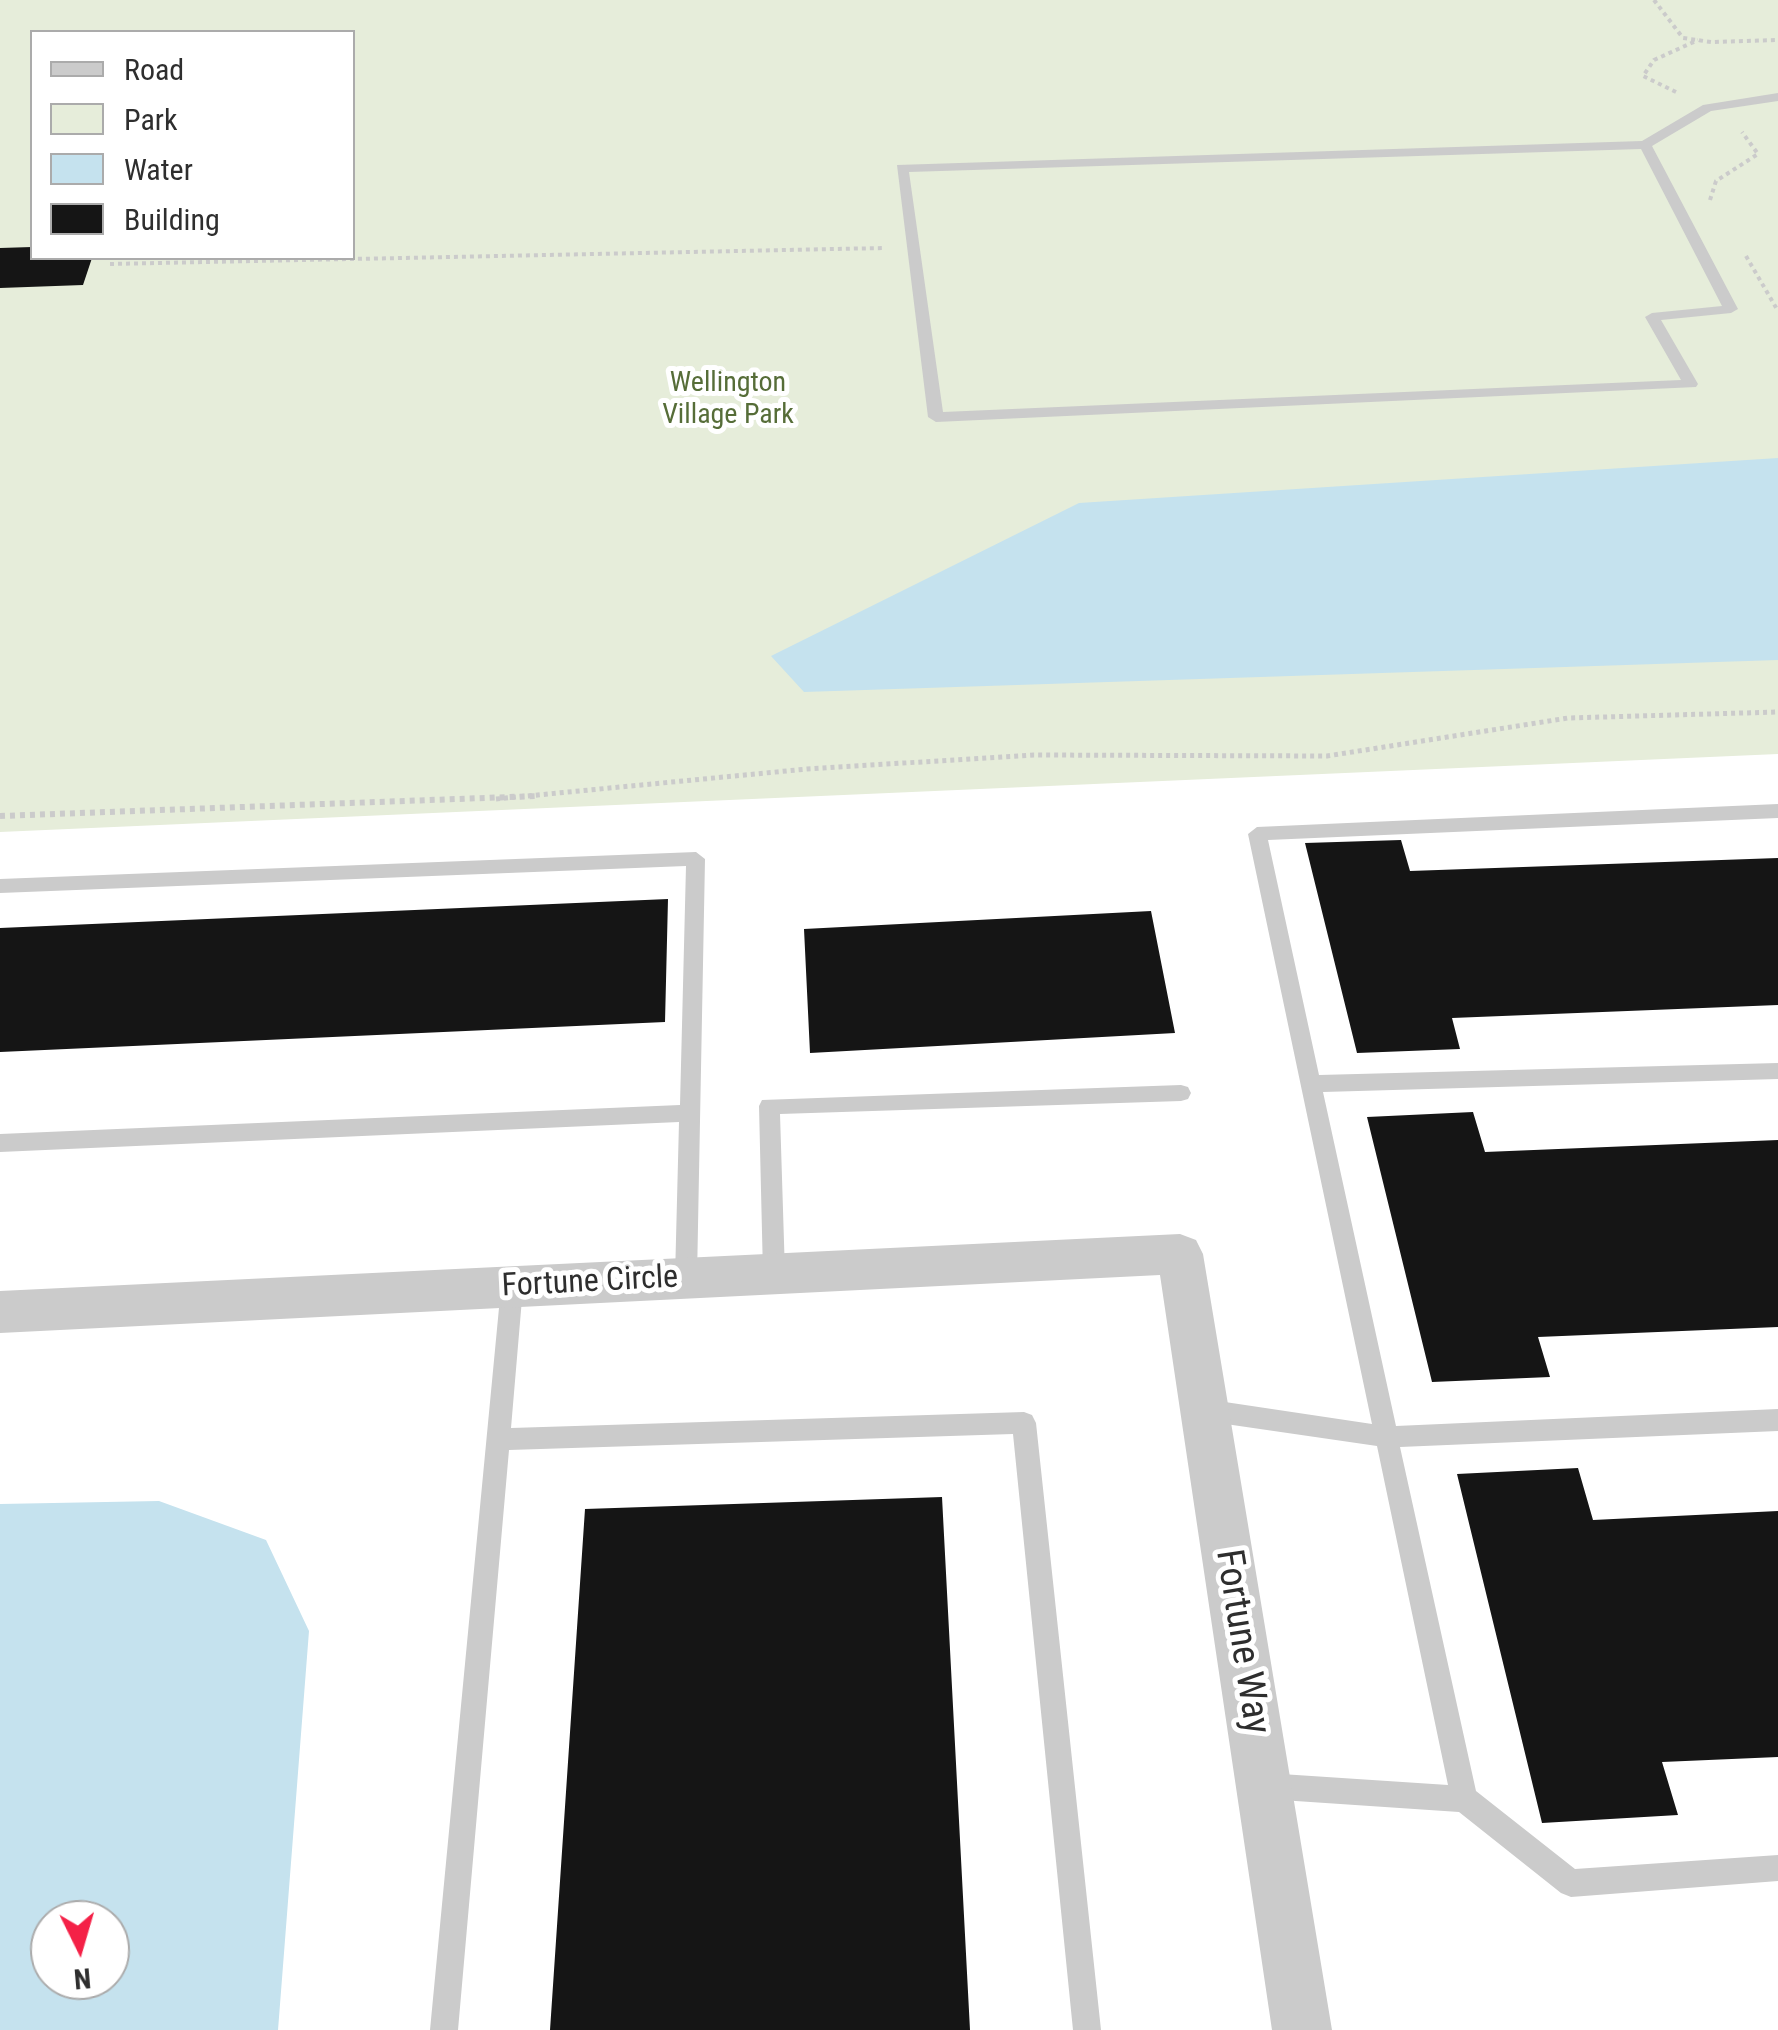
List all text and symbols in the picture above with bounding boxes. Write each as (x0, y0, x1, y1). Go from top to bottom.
legend (30, 30, 355, 260)
text: Road (124, 52, 184, 87)
text: Park (124, 102, 178, 137)
text: Water (124, 152, 193, 187)
text: Building (124, 202, 220, 237)
park label: Wellington Village Park (662, 367, 794, 433)
street label: Fortune Circle (501, 1259, 679, 1307)
street label: Fortune Way (1204, 1547, 1278, 1737)
north arrow (30, 1900, 130, 2000)
text: N (73, 1961, 92, 1996)

